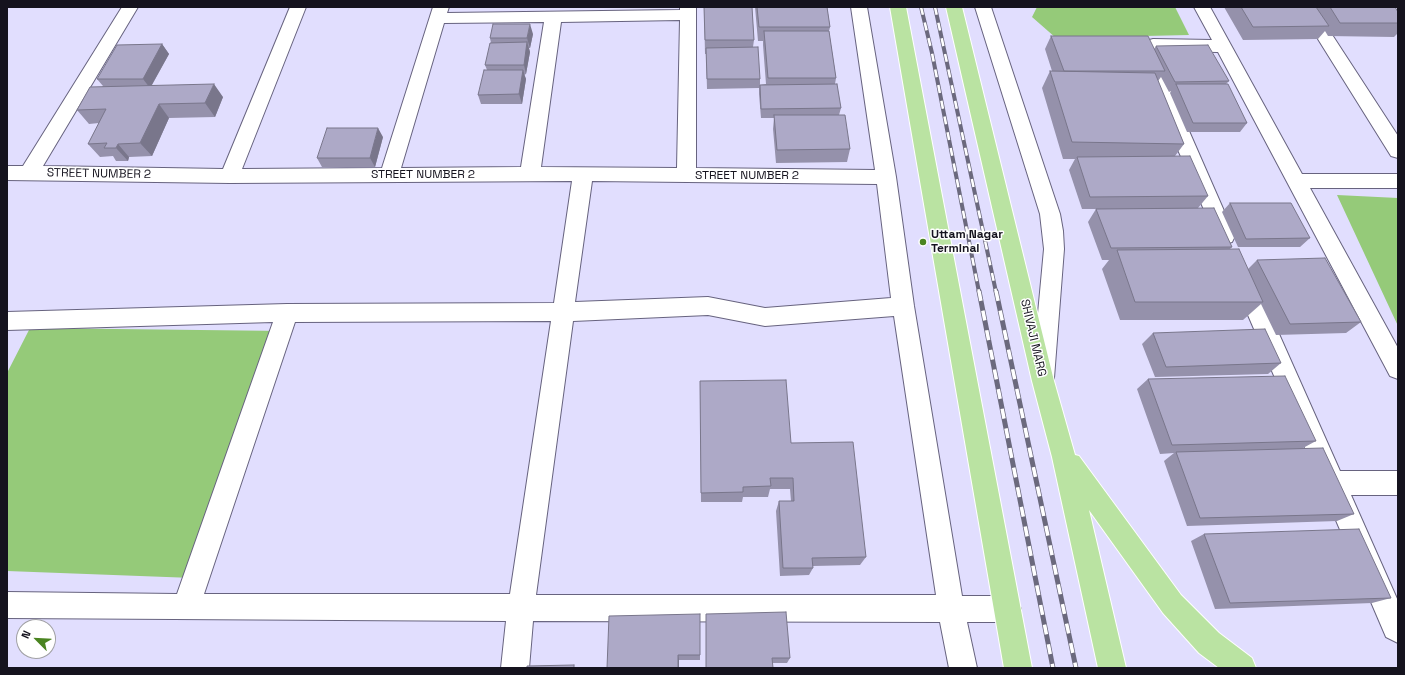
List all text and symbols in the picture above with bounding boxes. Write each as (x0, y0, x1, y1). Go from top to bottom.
street label: STREET NUMBER 2 (47, 166, 151, 182)
street label: STREET NUMBER 2 (371, 168, 475, 182)
street label: STREET NUMBER 2 (695, 169, 799, 183)
place label: Uttam Nagar Terminal (931, 228, 1003, 256)
marker: Uttam Nagar Terminal (918, 237, 928, 247)
street label: SHIVAJI MARG (1017, 298, 1049, 378)
north arrow (16, 619, 56, 659)
text: N (18, 628, 34, 641)

